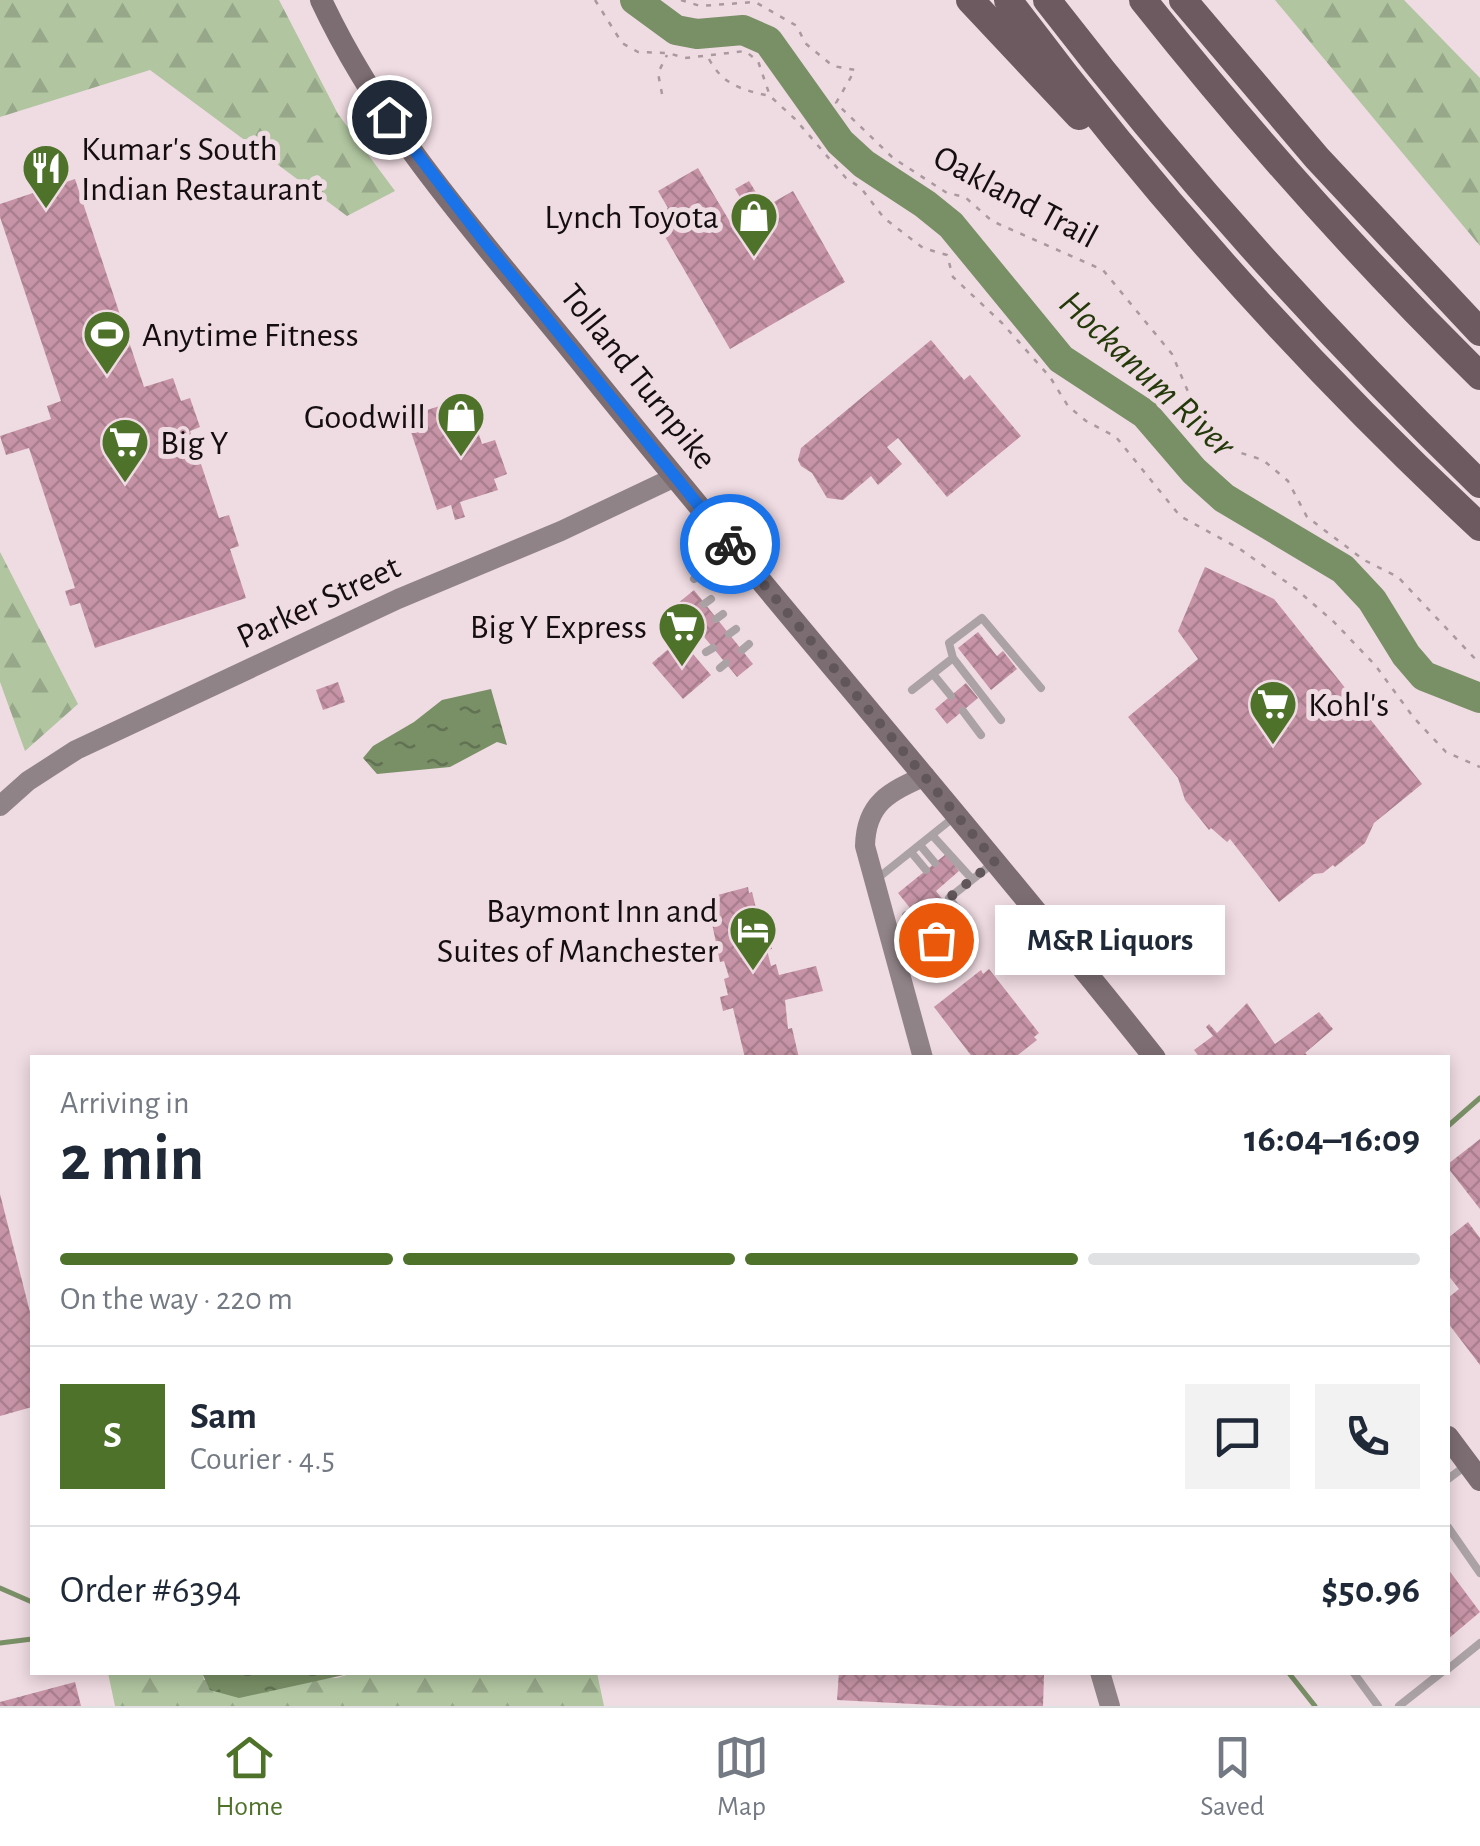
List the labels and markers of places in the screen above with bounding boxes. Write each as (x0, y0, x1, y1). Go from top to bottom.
pin (347, 75, 432, 160)
place label: Kumar's South Indian Restaurant (81, 132, 322, 207)
restaurant icon: Kumar's South Indian Restaurant (20, 142, 72, 210)
shop icon: Lynch Toyota (728, 190, 780, 258)
place label: Lynch Toyota (544, 200, 719, 235)
sports icon: Anytime Fitness (81, 308, 133, 376)
place label: Anytime Fitness (142, 318, 359, 353)
shop icon: Goodwill (435, 390, 487, 458)
place label: Goodwill (304, 400, 426, 435)
supermarket icon: Big Y (99, 416, 151, 484)
place label: Big Y (160, 426, 229, 461)
supermarket icon: Big Y Express (656, 600, 708, 668)
place label: Big Y Express (470, 610, 647, 645)
supermarket icon: Kohl's (1247, 678, 1299, 746)
place label: Kohl's (1308, 688, 1389, 723)
place label: Baymont Inn and Suites of Manchester (437, 894, 719, 969)
pin (894, 898, 979, 983)
hotel icon: Baymont Inn and Suites of Manchester (727, 904, 779, 972)
callout: M&R Liquors (996, 905, 1226, 975)

